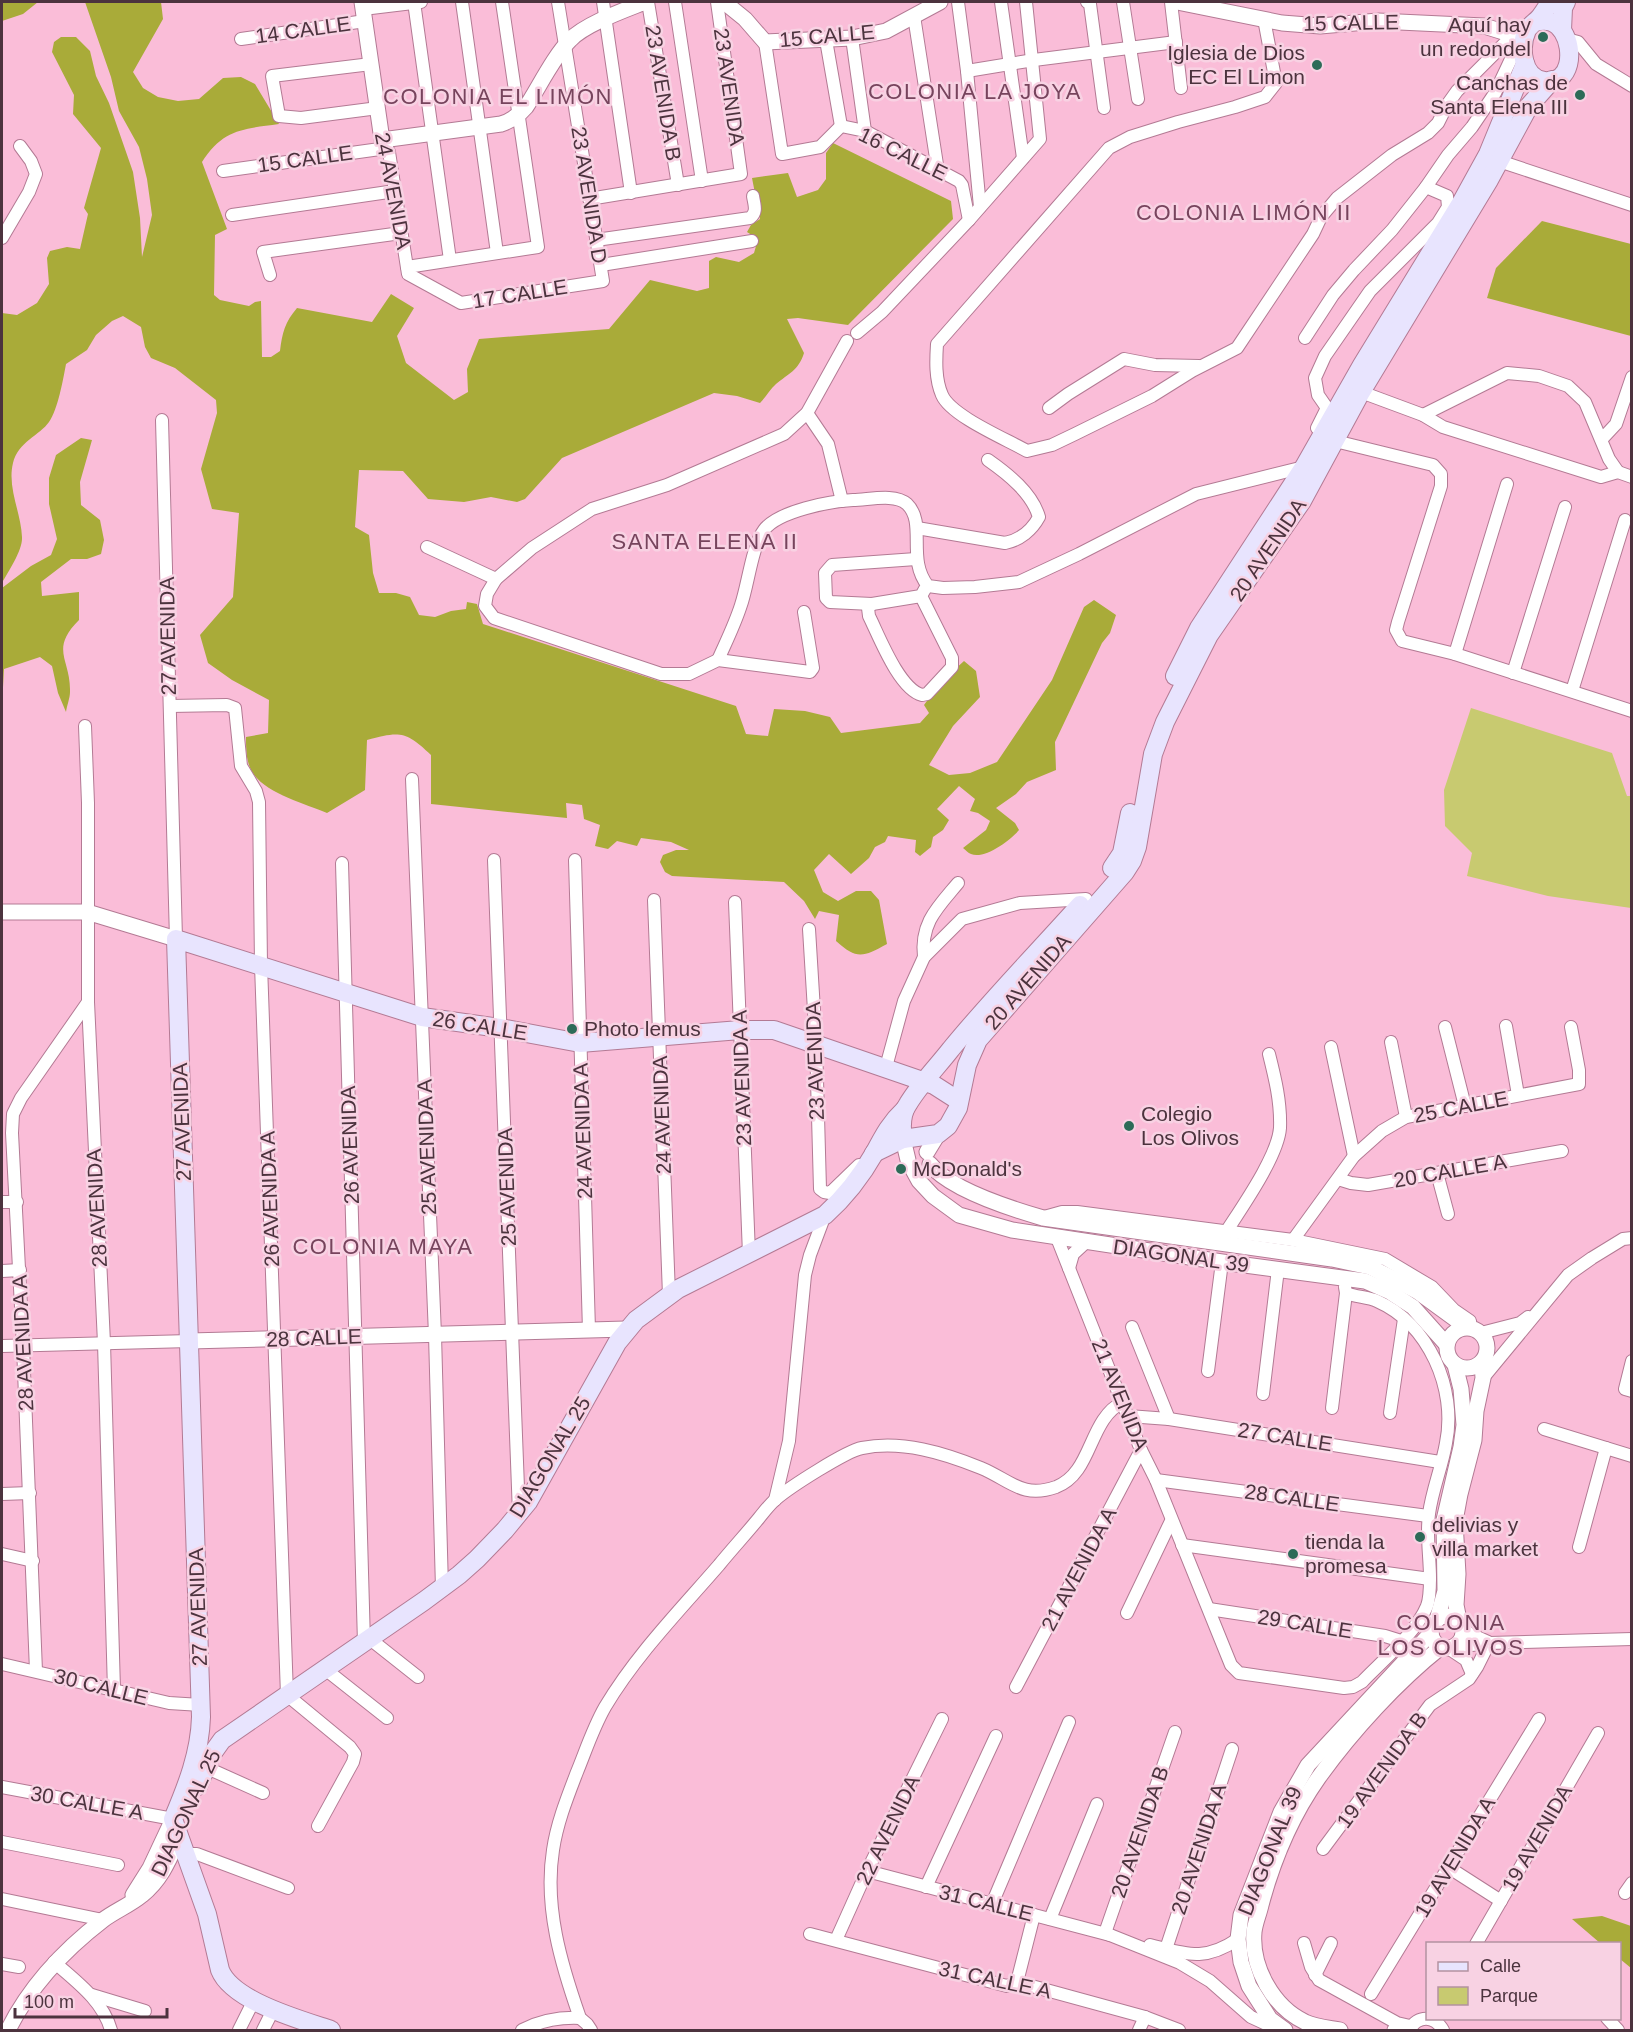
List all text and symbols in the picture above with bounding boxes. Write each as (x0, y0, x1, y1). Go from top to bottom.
street label: 15 CALLE (1303, 10, 1399, 35)
street label: 14 CALLE (254, 11, 352, 48)
place label: Aquí hay un redondel (1420, 13, 1531, 60)
street label: 15 CALLE (778, 20, 876, 51)
street label: 23 AVENIDA B (641, 23, 686, 163)
street label: 23 AVENIDA (710, 27, 749, 147)
marker: Aquí hay un redondel (1536, 30, 1550, 44)
place label: Iglesia de Dios EC El Limon (1167, 41, 1305, 88)
marker: Iglesia de Dios EC El Limon (1310, 58, 1324, 72)
place label: Canchas de Santa Elena III (1430, 71, 1568, 118)
district label: COLONIA LA JOYA (868, 79, 1082, 104)
district label: COLONIA EL LIMÓN (383, 84, 613, 109)
marker: Canchas de Santa Elena III (1573, 88, 1587, 102)
street label: 16 CALLE (855, 122, 951, 185)
street label: 23 AVENIDA D (567, 125, 612, 265)
street label: 24 AVENIDA (371, 130, 416, 251)
street label: 15 CALLE (256, 140, 354, 177)
district label: COLONIA LIMÓN II (1136, 200, 1352, 225)
street label: 17 CALLE (471, 275, 569, 312)
street label: 20 AVENIDA (1225, 494, 1310, 605)
district label: SANTA ELENA II (612, 529, 798, 554)
street label: 27 AVENIDA (155, 576, 180, 696)
street label: 20 AVENIDA (980, 929, 1075, 1034)
street label: 23 AVENIDA (801, 1001, 828, 1121)
street label: 26 CALLE (431, 1007, 529, 1044)
street label: 23 AVENIDA A (728, 1010, 755, 1146)
place label: Photo lemus (584, 1017, 701, 1040)
marker: Photo lemus (565, 1022, 579, 1036)
street label: 24 AVENIDA (648, 1055, 675, 1175)
street label: 27 AVENIDA (168, 1062, 195, 1182)
street label: 24 AVENIDA A (569, 1063, 596, 1199)
street label: 25 AVENIDA A (413, 1079, 440, 1215)
street label: 26 AVENIDA (336, 1085, 363, 1205)
street label: 25 CALLE (1412, 1086, 1510, 1127)
place label: Colegio Los Olivos (1141, 1102, 1239, 1149)
marker: Colegio Los Olivos (1122, 1119, 1136, 1133)
street label: 25 AVENIDA (493, 1127, 520, 1247)
street label: 26 AVENIDA A (256, 1131, 283, 1267)
street label: 28 AVENIDA (82, 1148, 111, 1268)
street label: 20 CALLE A (1392, 1149, 1508, 1192)
place label: McDonald's (913, 1157, 1022, 1180)
marker: McDonald's (894, 1162, 908, 1176)
district label: COLONIA MAYA (292, 1234, 474, 1259)
street label: DIAGONAL 39 (1112, 1235, 1250, 1276)
street label: 28 AVENIDA A (7, 1274, 38, 1412)
street label: 28 CALLE (266, 1324, 362, 1351)
street label: 21 AVENIDA (1088, 1335, 1153, 1454)
street label: DIAGONAL 25 (504, 1392, 595, 1521)
street label: 27 CALLE (1236, 1418, 1334, 1455)
street label: 28 CALLE (1243, 1479, 1341, 1516)
street label: 21 AVENIDA A (1036, 1503, 1121, 1634)
place label: delivias y villa market (1432, 1513, 1538, 1560)
place label: tienda la promesa (1305, 1530, 1387, 1577)
marker: delivias y villa market (1413, 1530, 1427, 1544)
street label: 27 AVENIDA (184, 1547, 211, 1667)
marker: tienda la promesa (1286, 1547, 1300, 1561)
street label: 29 CALLE (1256, 1605, 1354, 1642)
district label: COLONIA LOS OLIVOS (1377, 1610, 1525, 1660)
street label: 30 CALLE (52, 1664, 150, 1709)
street label: 19 AVENIDA B (1332, 1707, 1431, 1832)
street label: DIAGONAL 25 (146, 1746, 225, 1880)
street label: 20 AVENIDA B (1106, 1763, 1173, 1901)
street label: 22 AVENIDA (851, 1771, 924, 1888)
street label: 30 CALLE A (29, 1781, 145, 1824)
street label: 20 AVENIDA A (1167, 1781, 1231, 1917)
street label: 19 AVENIDA (1497, 1781, 1576, 1895)
street label: DIAGONAL 39 (1233, 1783, 1306, 1919)
street label: 19 AVENIDA A (1410, 1792, 1500, 1921)
street label: 31 CALLE (937, 1880, 1035, 1925)
legend (1426, 1942, 1621, 2020)
street label: 31 CALLE A (937, 1956, 1053, 2003)
text: Calle (1480, 1956, 1521, 1976)
scale bar (15, 1981, 166, 2019)
text: Parque (1480, 1986, 1538, 2006)
text: 100 m (24, 1992, 74, 2012)

